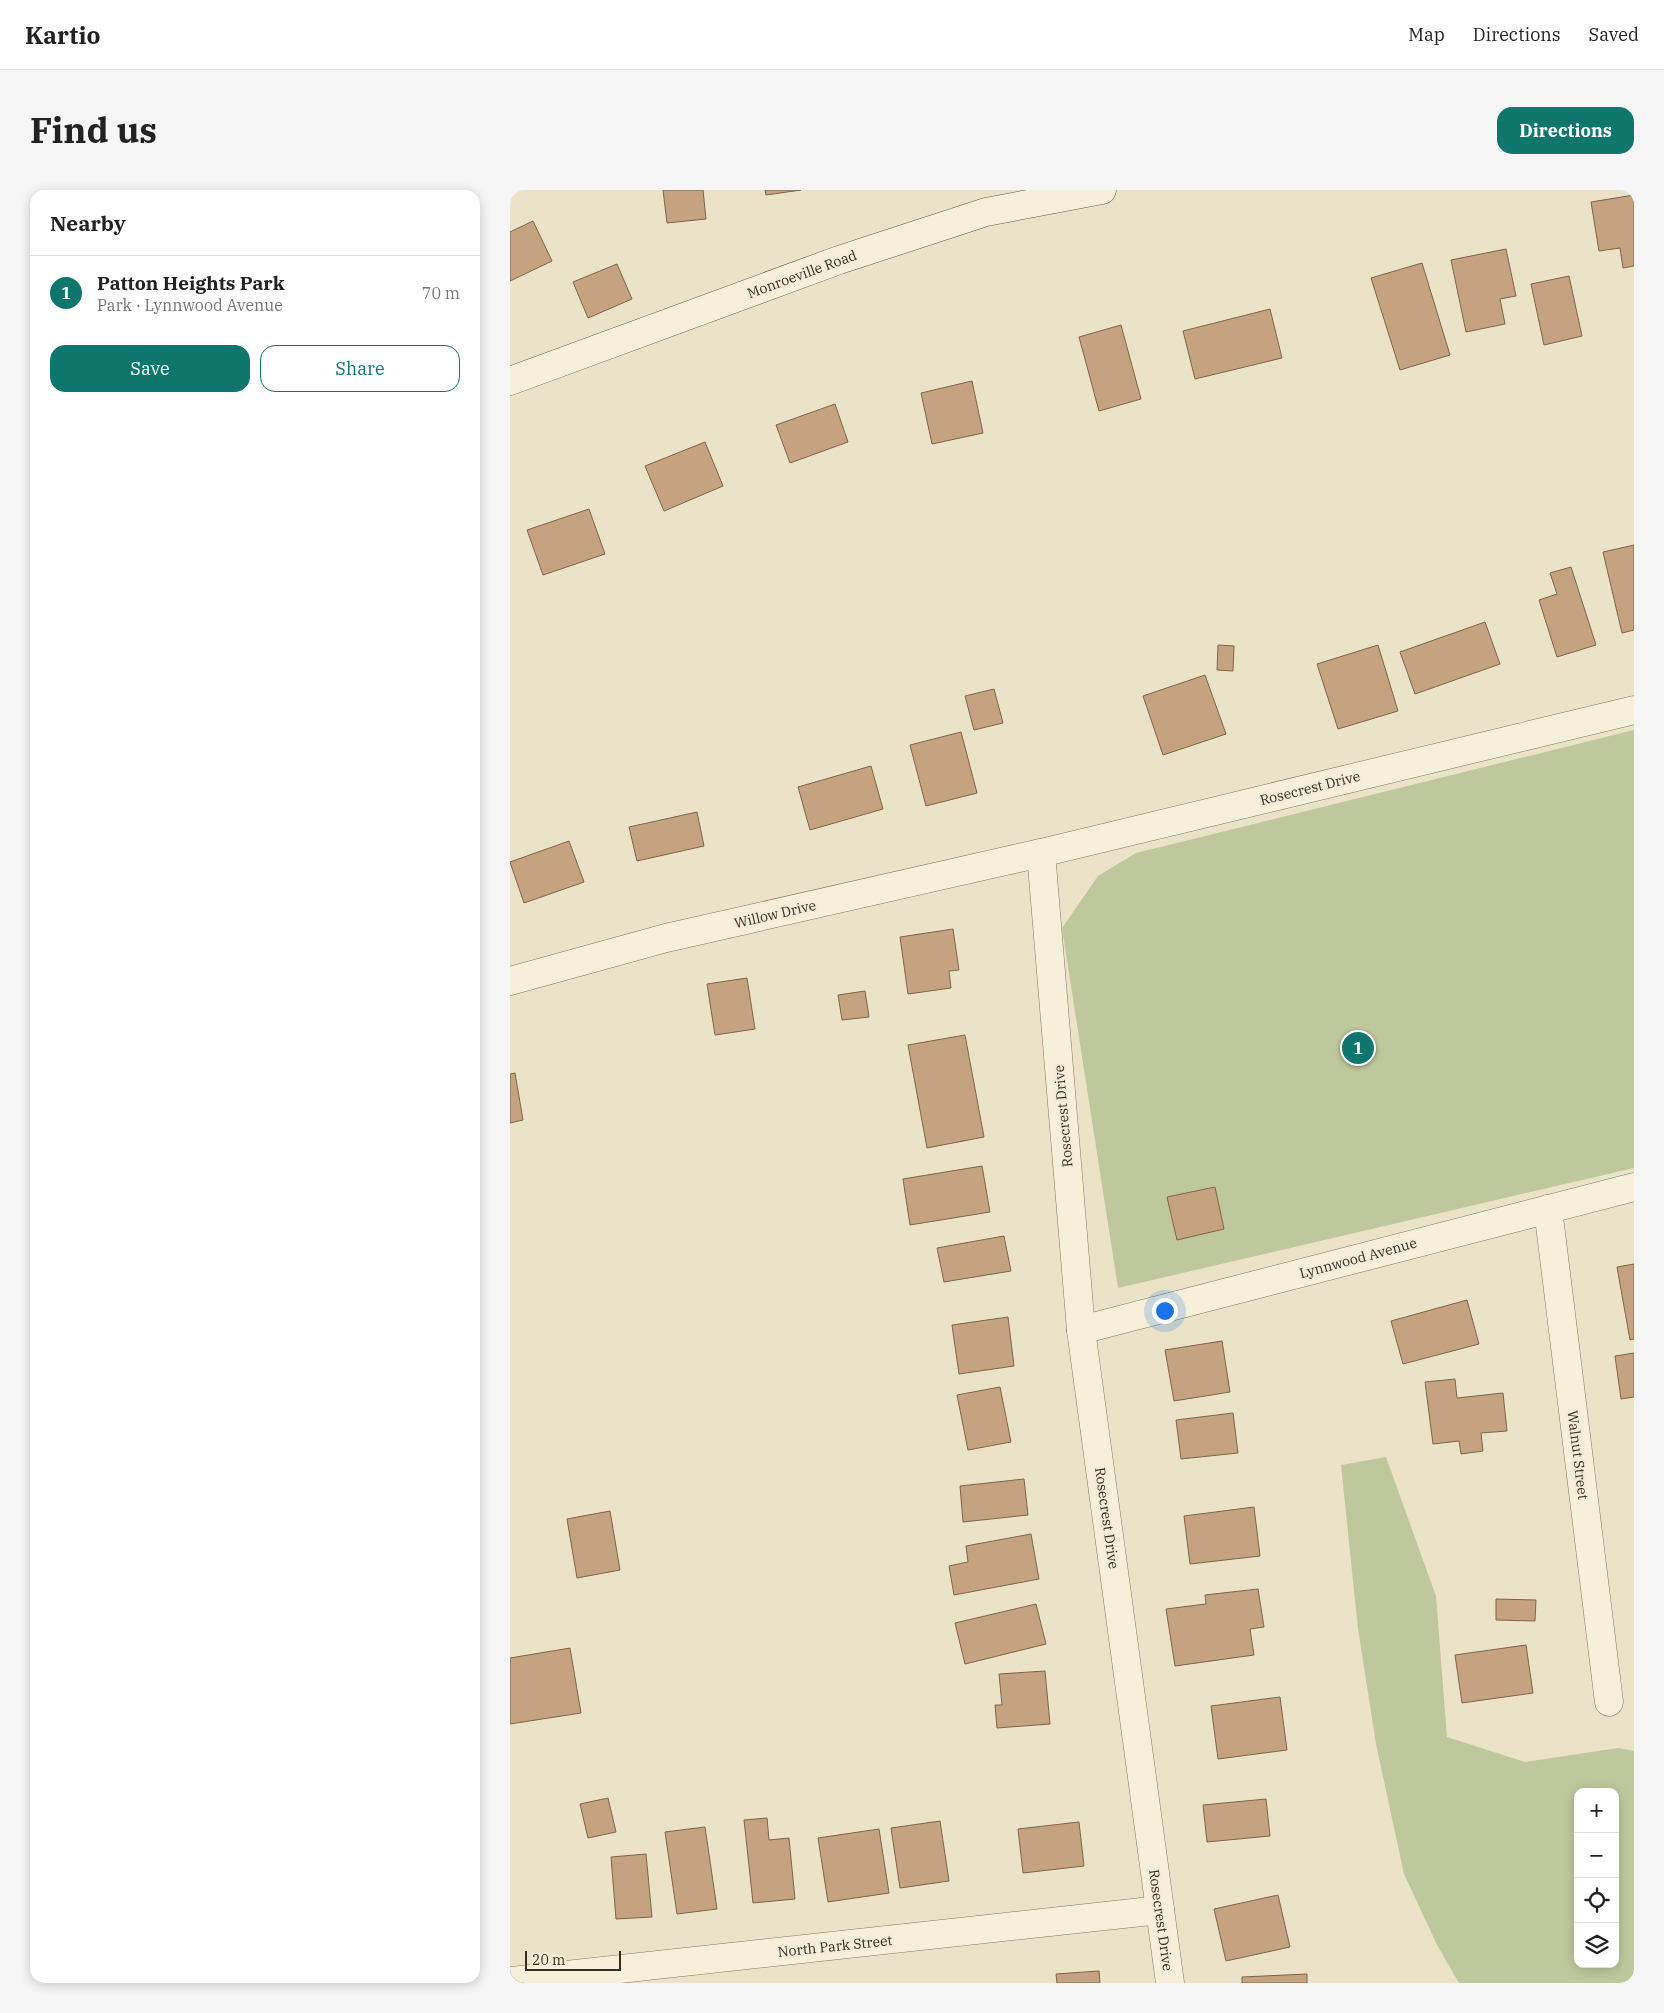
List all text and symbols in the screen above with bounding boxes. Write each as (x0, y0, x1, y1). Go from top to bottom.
text: Kartio (25, 19, 100, 51)
text: Map (1408, 23, 1445, 46)
text: Directions (1473, 23, 1561, 46)
text: Saved (1589, 23, 1639, 46)
text: Find us (30, 107, 157, 153)
button: Directions (1497, 107, 1634, 154)
text: Nearby (50, 209, 126, 237)
street label: Monroeville Road (745, 246, 860, 302)
text: Patton Heights Park (97, 271, 285, 295)
text: 1 (61, 283, 71, 303)
text: 70 m (422, 283, 460, 303)
text: Park · Lynnwood Avenue (97, 295, 283, 315)
button: Save (50, 345, 250, 392)
button: Share (260, 345, 460, 392)
street label: Rosecrest Drive (1258, 767, 1362, 809)
street label: Willow Drive (732, 896, 818, 932)
pin: 1 (1342, 1029, 1374, 1067)
street label: Rosecrest Drive (1050, 1064, 1076, 1168)
street label: Lynnwood Avenue (1297, 1234, 1419, 1282)
your location (1152, 1298, 1178, 1324)
street label: Walnut Street (1564, 1409, 1592, 1501)
street label: Rosecrest Drive (1091, 1466, 1123, 1570)
map controls (1574, 1788, 1619, 1968)
button: + (1574, 1788, 1619, 1833)
button: − (1574, 1833, 1619, 1878)
street label: Rosecrest Drive (1145, 1868, 1177, 1972)
button: locate (1574, 1878, 1619, 1923)
button: layers (1574, 1923, 1619, 1968)
street label: North Park Street (777, 1931, 893, 1961)
scale bar (525, 1948, 621, 1971)
text: 20 m (532, 1951, 565, 1969)

